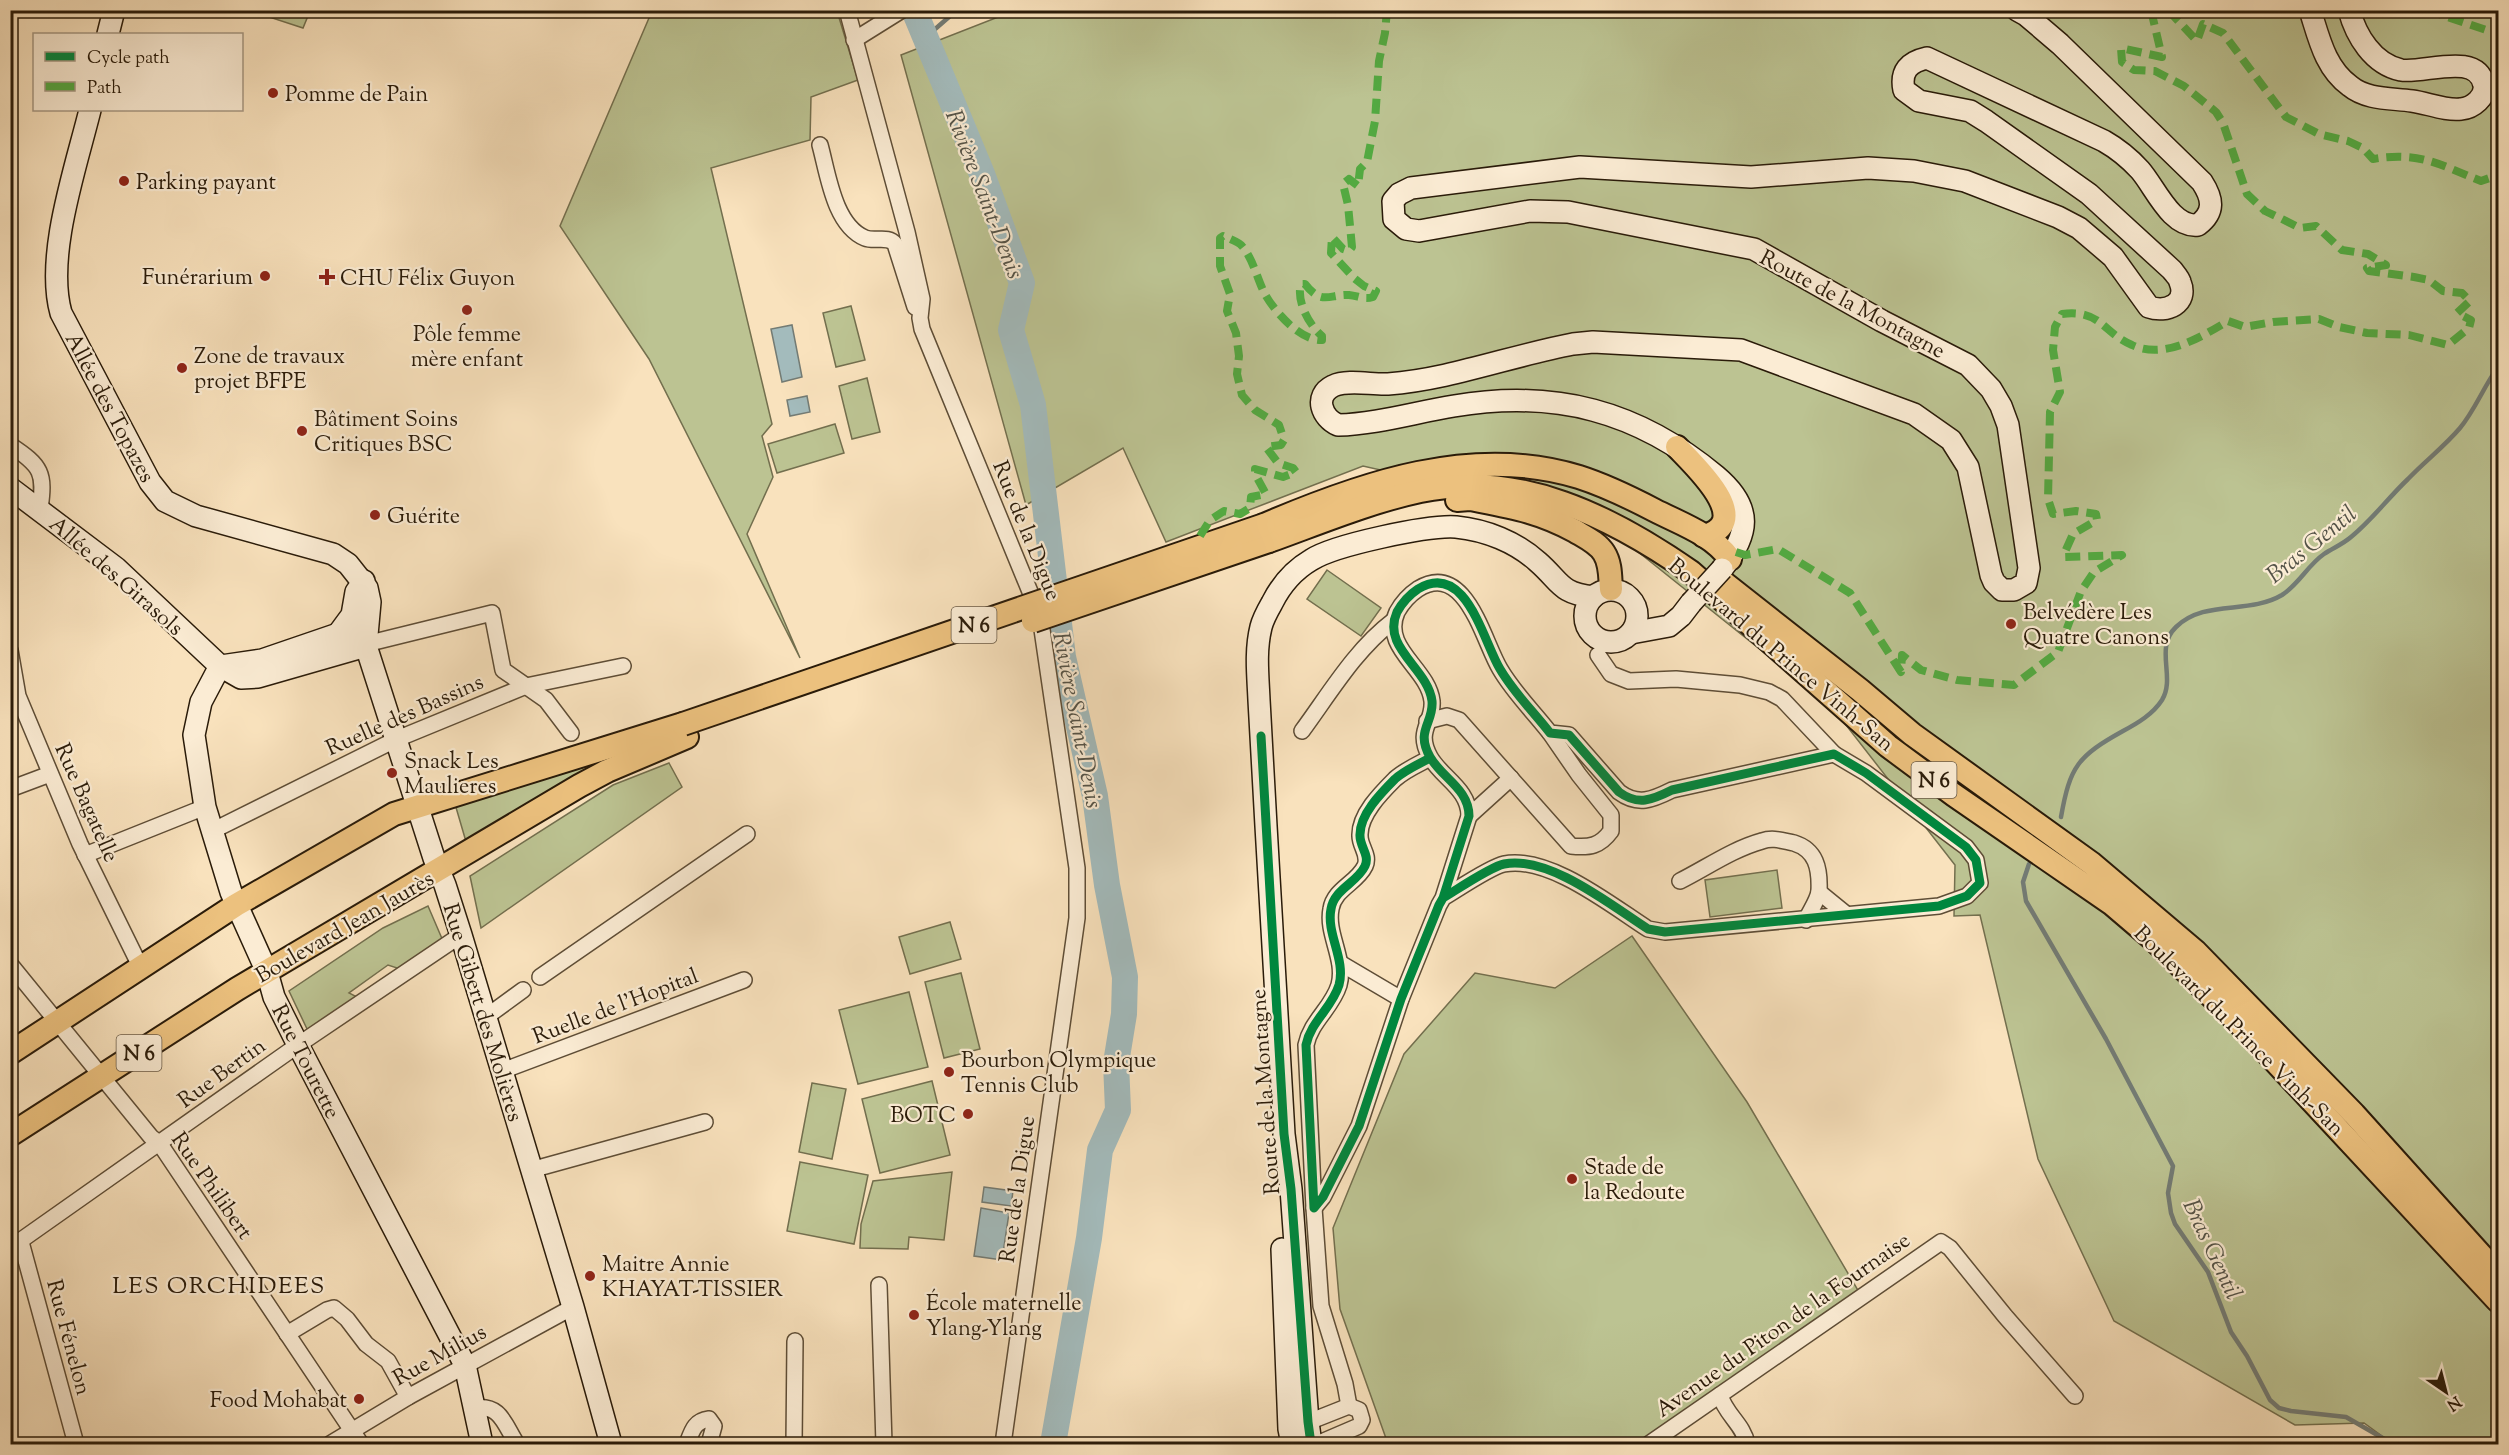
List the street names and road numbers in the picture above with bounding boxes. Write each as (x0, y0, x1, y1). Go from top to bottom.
street label: Route de la Montagne (1753, 243, 1950, 368)
street label: Allée des Topazes (55, 328, 161, 489)
street label: Rue de la Digue (983, 456, 1068, 606)
street label: Allée des Girasols (41, 510, 189, 645)
street label: Boulevard du Prince Vinh-San (1660, 552, 1900, 761)
road number: N 6 (952, 607, 996, 643)
street label: Ruelle des Bassins (321, 668, 489, 766)
street label: Rue Bagatelle (45, 739, 126, 868)
road number: N 6 (1912, 762, 1956, 798)
street label: Boulevard Jean Jaurès (250, 864, 441, 993)
street label: Rue Gibert des Molières (433, 900, 530, 1126)
street label: Boulevard du Prince Vinh-San (2125, 919, 2351, 1145)
street label: Ruelle de l'Hopital (529, 961, 704, 1054)
street label: Route de la Montagne (1244, 988, 1290, 1196)
street label: Rue Tourette (262, 1000, 347, 1125)
street label: Rue Bertin (172, 1032, 273, 1117)
road number: N 6 (116, 1035, 162, 1071)
street label: Rue de la Digue (993, 1114, 1045, 1265)
street label: Rue Philibert (162, 1127, 260, 1247)
street label: Avenue du Piton de la Fournaise (1650, 1226, 1918, 1427)
street label: Rue Fénelon (36, 1276, 98, 1399)
street label: Rue Milius (388, 1318, 493, 1396)

